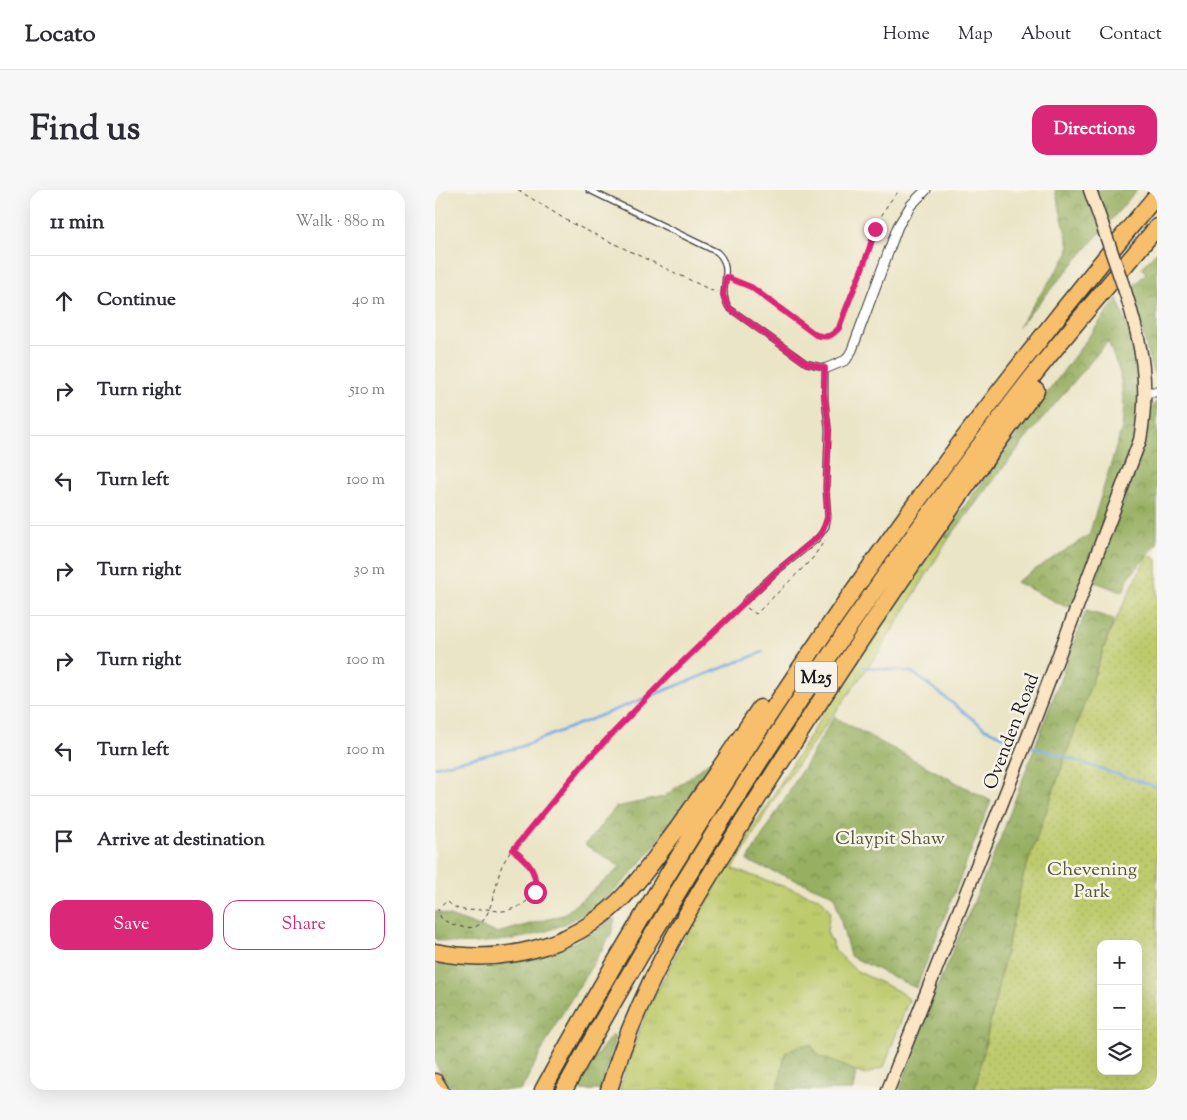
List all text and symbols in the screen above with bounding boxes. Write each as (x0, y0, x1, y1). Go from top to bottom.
text: Locato (25, 18, 96, 52)
text: Home (883, 22, 930, 48)
text: Map (958, 22, 993, 48)
text: About (1021, 22, 1071, 48)
text: Contact (1099, 22, 1162, 48)
text: Find us (30, 105, 140, 156)
button: Directions (1032, 105, 1157, 155)
text: 11 min (50, 208, 105, 238)
text: Walk · 880 m (295, 211, 385, 234)
route end (864, 218, 887, 241)
icon: ahead (50, 287, 78, 315)
text: Continue (97, 287, 176, 314)
text: 40 m (352, 289, 385, 312)
icon: right (50, 377, 78, 405)
text: Turn right (97, 377, 181, 404)
text: 510 m (349, 379, 385, 402)
icon: left (50, 467, 78, 495)
text: Turn left (97, 467, 169, 494)
text: 100 m (346, 469, 385, 492)
icon: right (50, 557, 78, 585)
text: Turn right (97, 557, 181, 584)
text: 30 m (354, 559, 385, 582)
icon: right (50, 647, 78, 675)
text: Turn right (97, 647, 181, 674)
text: 100 m (346, 649, 385, 672)
road number: M25 (795, 662, 837, 692)
street label: Ovenden Road (978, 669, 1047, 794)
icon: left (50, 737, 78, 765)
text: Turn left (97, 737, 169, 764)
text: 100 m (346, 739, 385, 762)
park label: Claypit Shaw (835, 826, 945, 853)
icon: arrive (50, 827, 78, 855)
text: Arrive at destination (97, 827, 265, 854)
park label: Chevening Park (1047, 857, 1137, 906)
route start (524, 881, 547, 904)
button: Save (50, 900, 213, 950)
button: Share (223, 900, 385, 950)
map controls (1097, 940, 1142, 1075)
button: + (1097, 940, 1142, 985)
button: − (1097, 985, 1142, 1030)
button: layers (1097, 1030, 1142, 1075)

